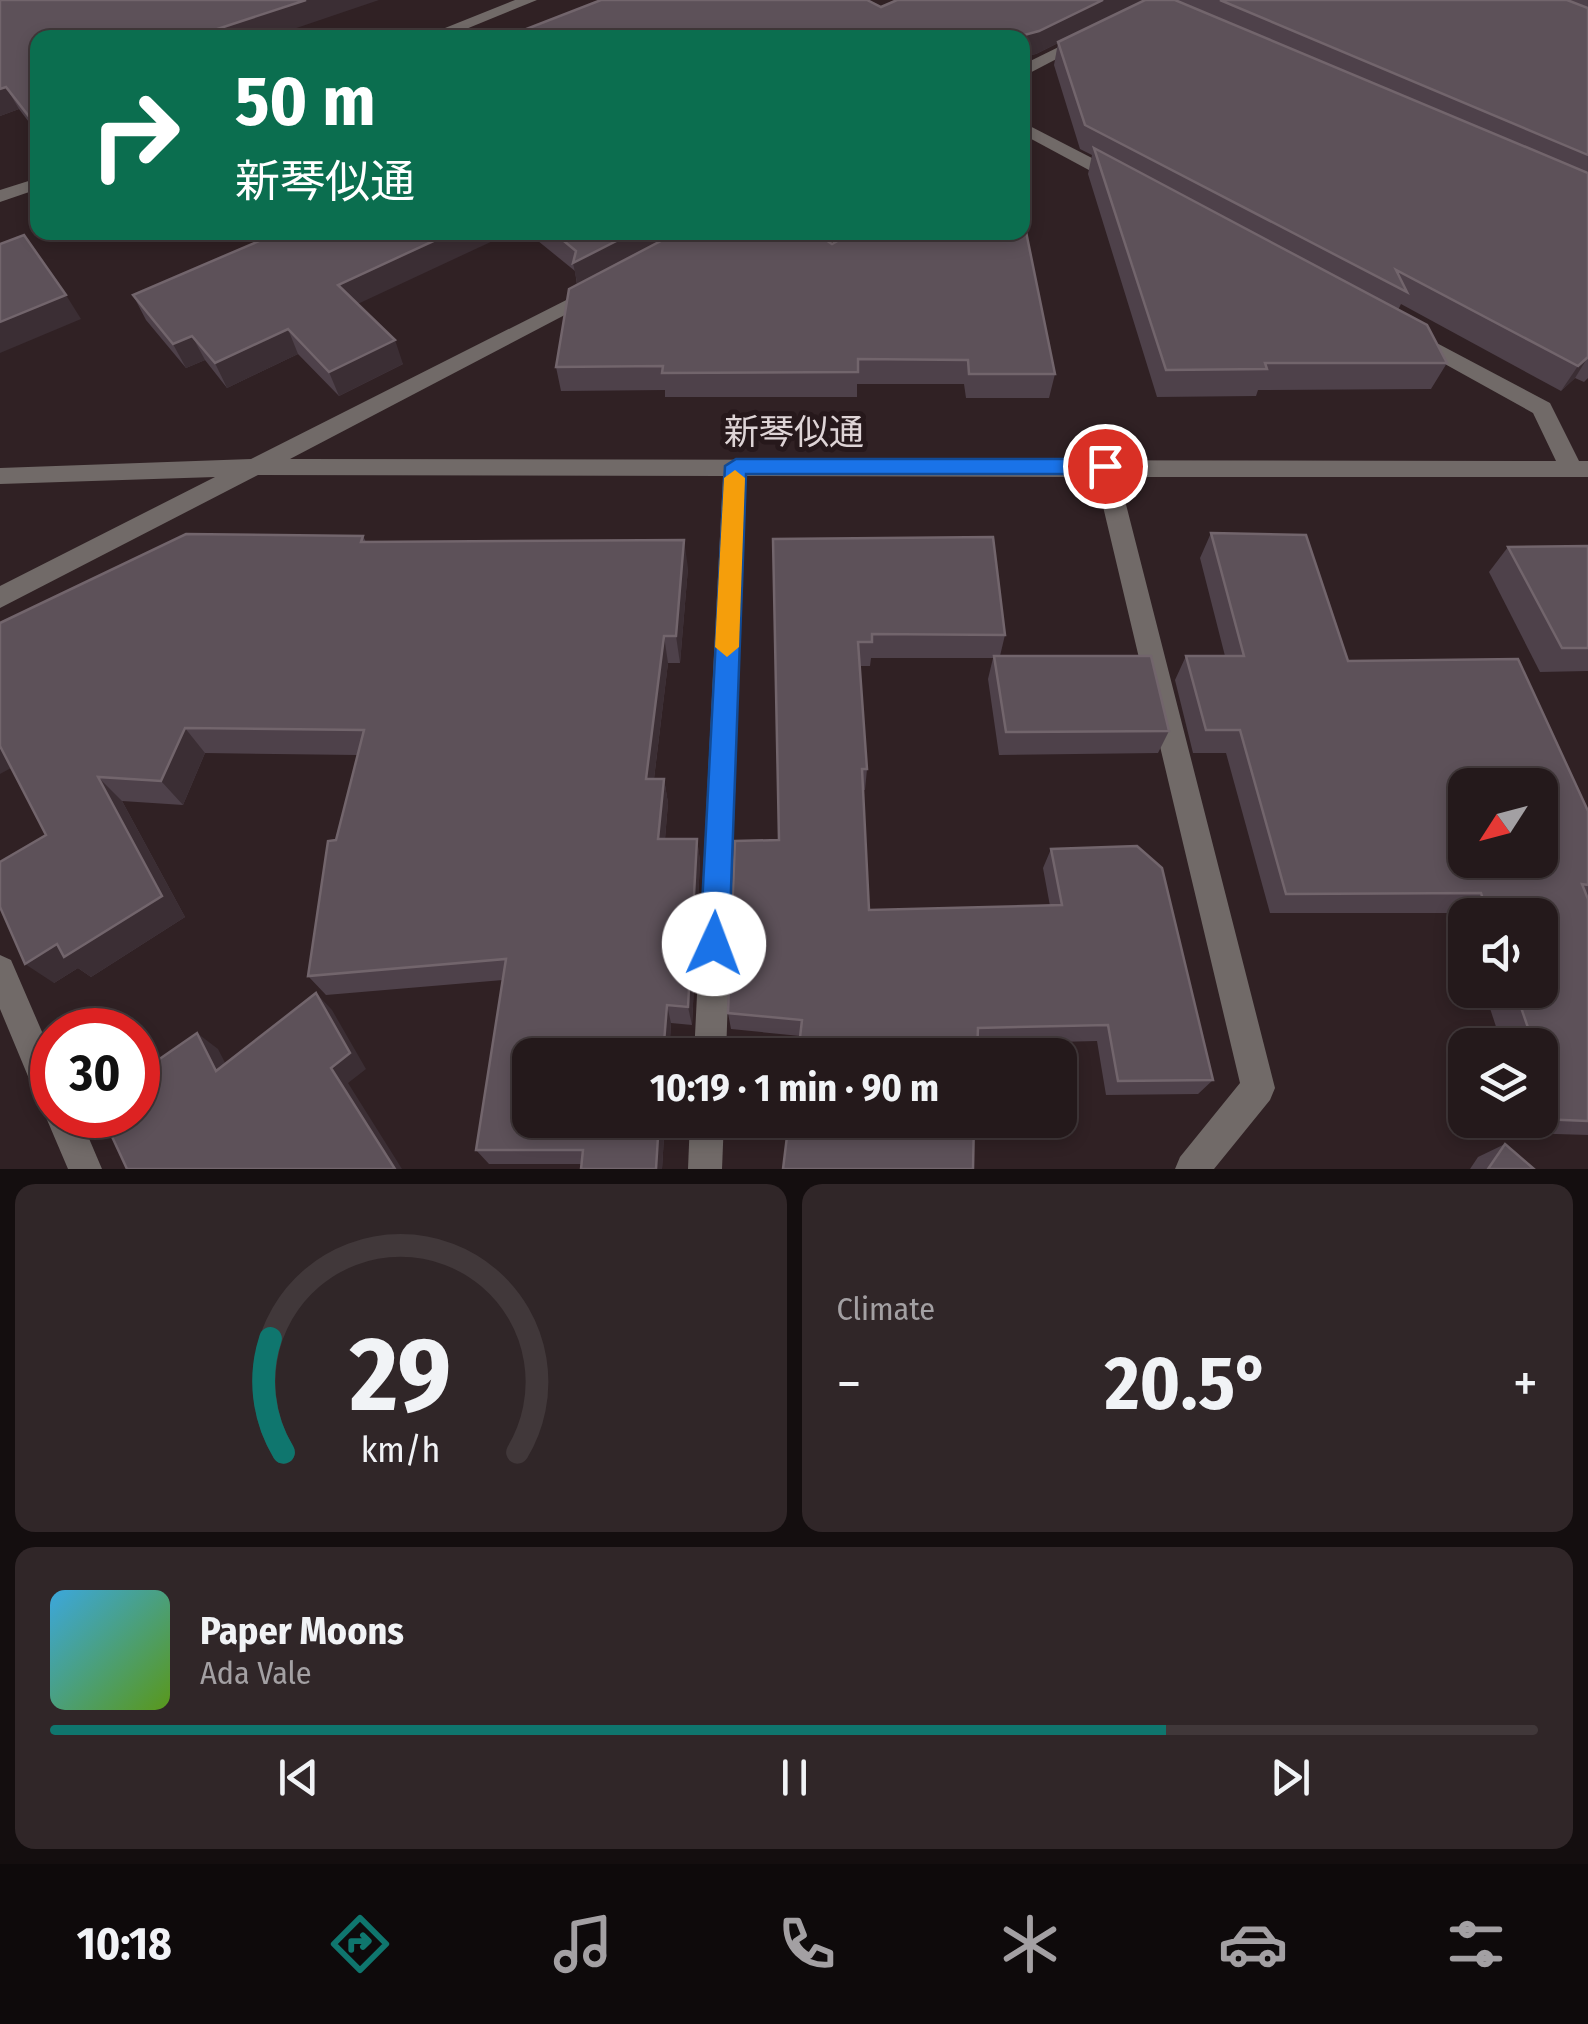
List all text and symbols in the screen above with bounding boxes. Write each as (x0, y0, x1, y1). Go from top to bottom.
text: 50 m (235, 60, 376, 144)
icon: right (70, 70, 200, 200)
text: 新琴似通 (235, 155, 415, 209)
street label: 新琴似通 (724, 411, 864, 453)
pin (1063, 424, 1148, 509)
icon: arrive (1078, 439, 1133, 494)
north arrow (1448, 768, 1558, 878)
map controls (1448, 768, 1558, 1138)
position arrow (662, 892, 766, 996)
button: sound (1448, 898, 1558, 1008)
speed limit sign: 30 (30, 1008, 160, 1138)
button: layers (1448, 1028, 1558, 1138)
text: 10:19 · 1 min · 90 m (650, 1065, 939, 1111)
text: Climate (837, 1290, 935, 1328)
text: 29 (349, 1313, 451, 1438)
text: 20.5° (1105, 1339, 1270, 1429)
text: − (837, 1351, 861, 1417)
text: + (1513, 1351, 1538, 1417)
text: km/h (361, 1429, 441, 1471)
text: Paper Moons (200, 1608, 404, 1654)
text: Ada Vale (200, 1654, 312, 1692)
icon: previous (271, 1750, 326, 1805)
icon: pause (767, 1750, 822, 1805)
icon: next (1263, 1750, 1318, 1805)
icon: directions (325, 1909, 395, 1979)
icon: music (548, 1909, 618, 1979)
icon: phone (772, 1909, 842, 1979)
icon: climate (995, 1909, 1065, 1979)
icon: car (1218, 1909, 1288, 1979)
icon: filters (1441, 1909, 1511, 1979)
text: 10:18 (77, 1917, 172, 1971)

